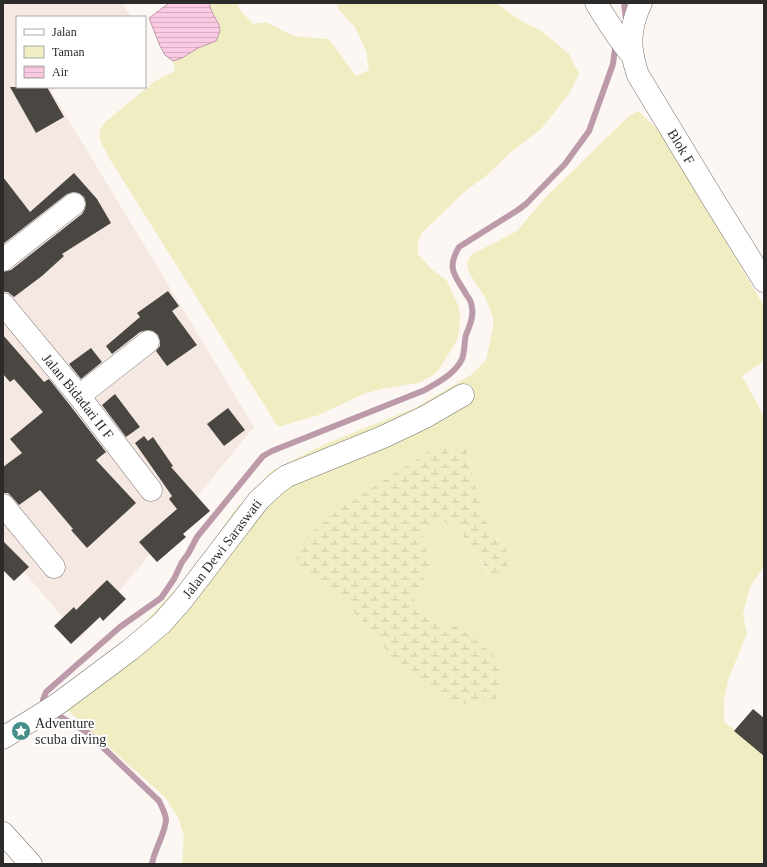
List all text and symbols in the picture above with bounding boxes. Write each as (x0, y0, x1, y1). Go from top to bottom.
legend (16, 16, 146, 88)
text: Jalan (52, 25, 77, 39)
text: Taman (52, 45, 84, 59)
text: Air (52, 65, 68, 79)
street label: Blok F (665, 126, 698, 167)
street label: Jalan Bidadari II F (40, 351, 117, 442)
street label: Jalan Dewi Saraswati (179, 496, 264, 601)
place label: Adventure scuba diving (35, 716, 106, 747)
place icon: Adventure scuba diving (10, 720, 32, 742)

